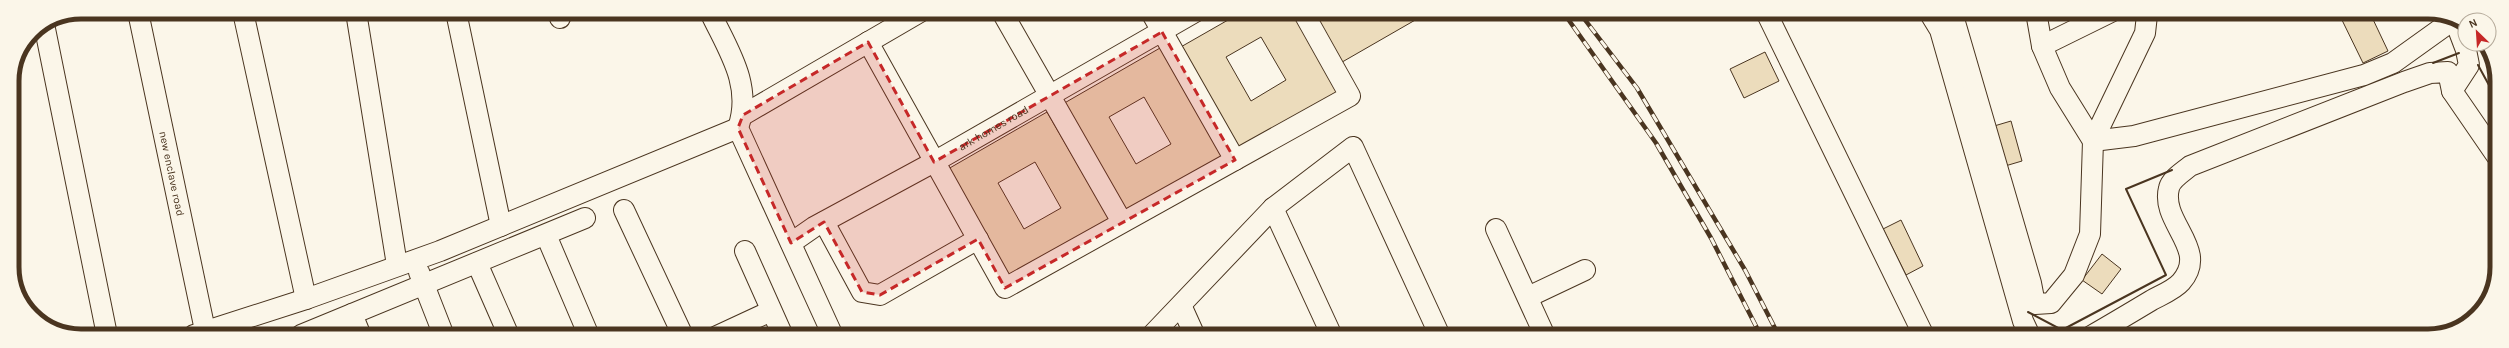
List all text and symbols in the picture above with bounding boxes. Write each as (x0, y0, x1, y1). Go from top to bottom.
north arrow (2457, 12, 2497, 52)
text: N (2467, 16, 2479, 31)
street label: ark homes road (956, 103, 1031, 153)
street label: new enclave road (156, 130, 187, 217)

